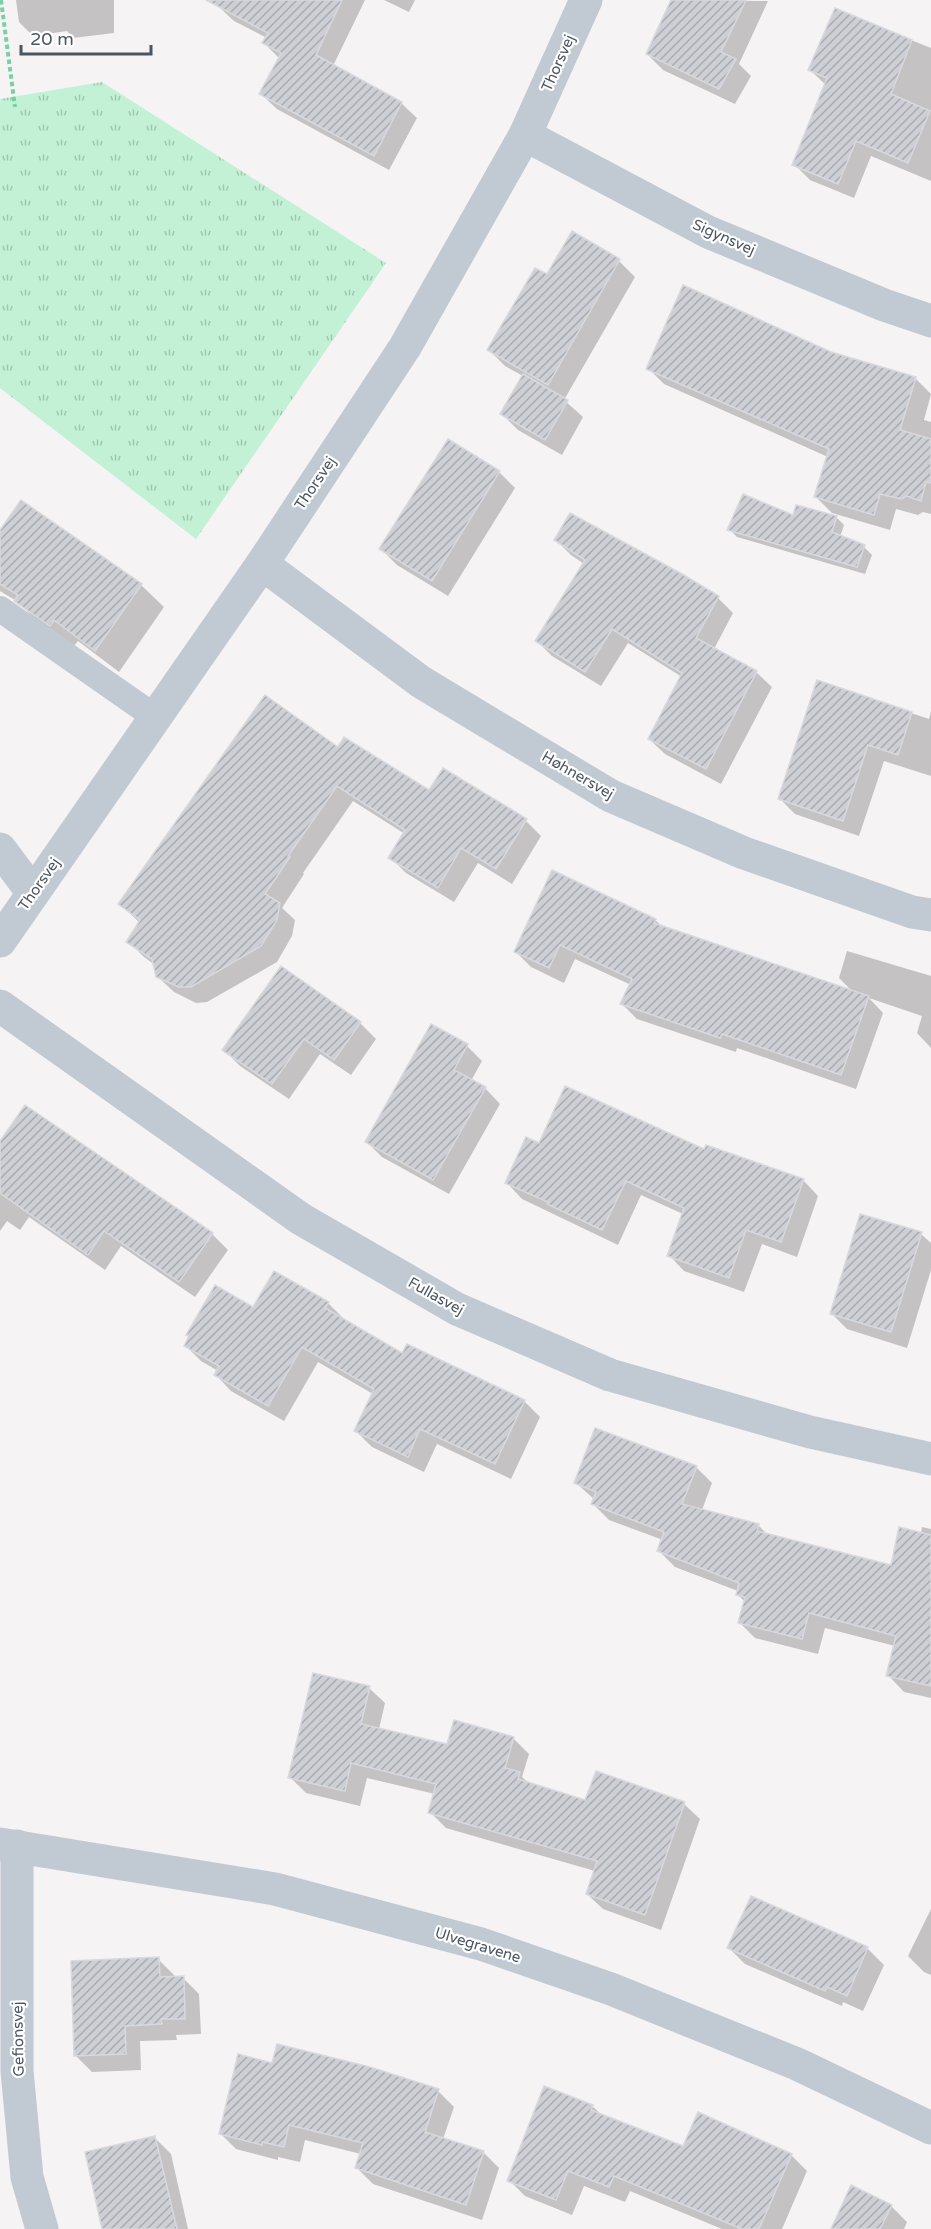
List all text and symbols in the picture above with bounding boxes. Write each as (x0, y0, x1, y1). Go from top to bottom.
scale bar (21, 18, 152, 56)
text: 20 m (30, 28, 74, 50)
street label: Thorsvej (538, 32, 578, 94)
street label: Sigynsvej (690, 215, 758, 259)
street label: Thorsvej (291, 453, 339, 513)
street label: Høhnersvej (539, 747, 617, 803)
street label: Thorsvej (14, 854, 64, 914)
street label: Fullasvej (405, 1273, 467, 1319)
street label: Ulvegravene (433, 1923, 523, 1967)
street label: Gefionsvej (8, 2001, 28, 2077)

